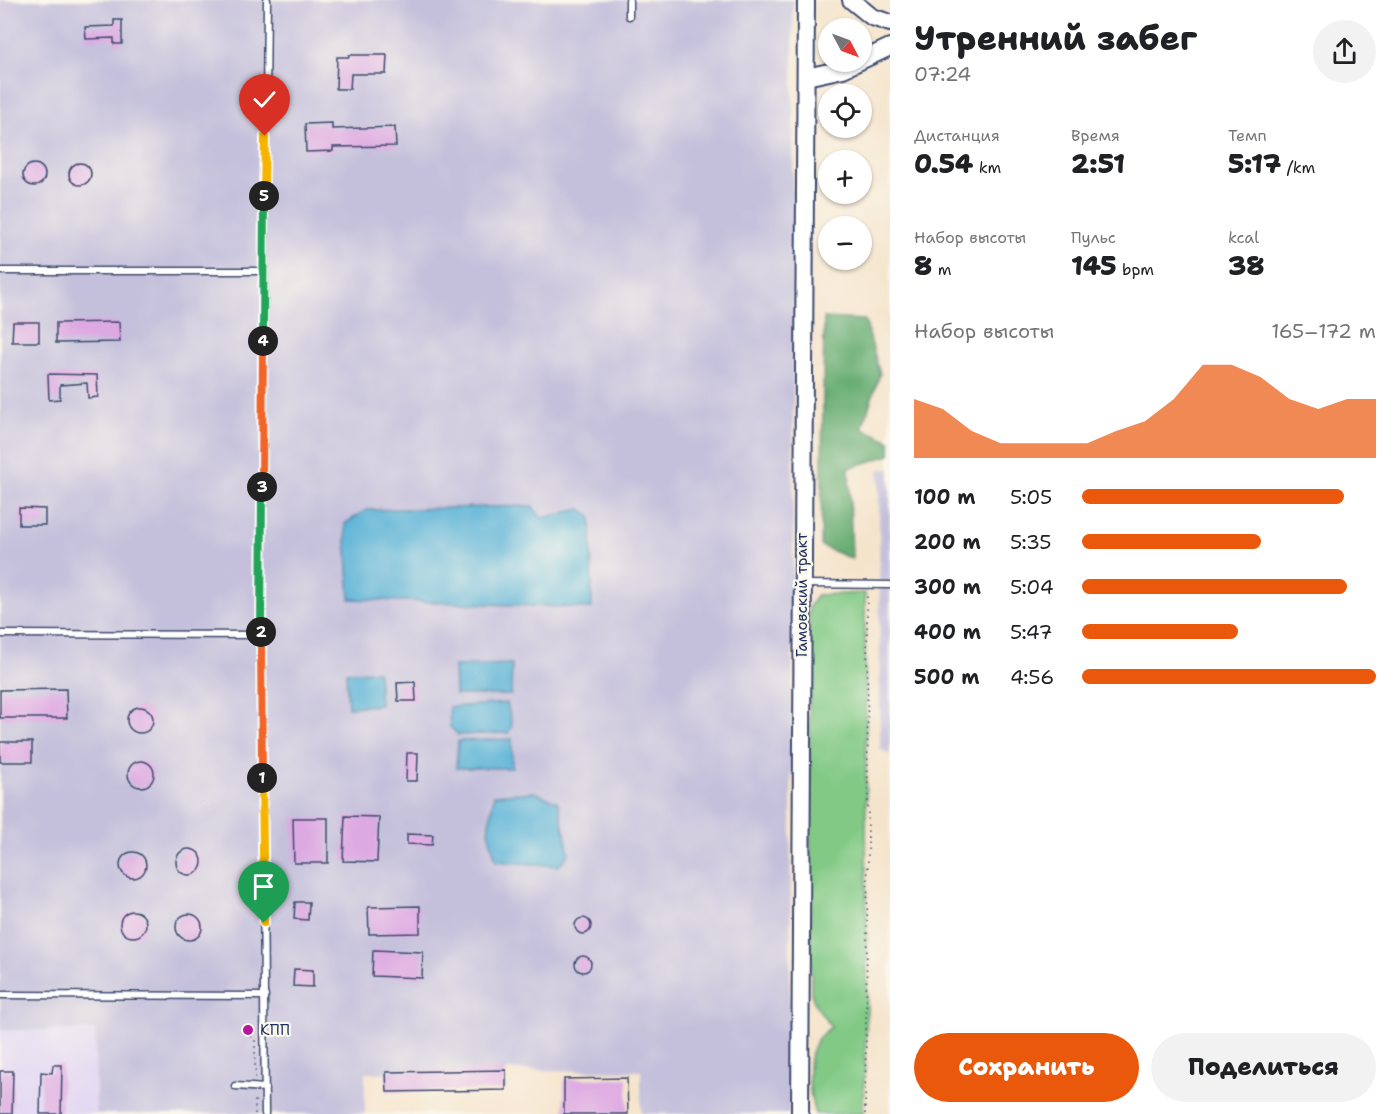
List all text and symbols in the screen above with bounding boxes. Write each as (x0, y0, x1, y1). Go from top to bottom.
text: Утренний забег (914, 16, 1197, 61)
north arrow (818, 18, 872, 72)
map controls (818, 18, 872, 270)
button: share (1313, 20, 1376, 83)
text: 07:24 (914, 61, 971, 87)
pin (239, 74, 290, 136)
icon: check (248, 83, 281, 116)
button: locate (818, 84, 872, 138)
text: Дистанция (914, 125, 1000, 146)
text: Время (1071, 125, 1120, 146)
text: Темп (1228, 125, 1267, 146)
text: 0.54 (914, 146, 973, 181)
text: 2:51 (1071, 146, 1125, 181)
text: 5:17 (1228, 146, 1281, 181)
button: + (818, 150, 872, 204)
text: km (973, 157, 1001, 178)
text: /km (1281, 157, 1315, 178)
pin: 5 (249, 181, 279, 211)
text: 5 (259, 185, 269, 206)
button: − (818, 216, 872, 270)
text: Набор высоты (914, 227, 1026, 248)
text: Пульс (1071, 227, 1116, 248)
text: kcal (1228, 227, 1259, 248)
text: 8 (914, 248, 932, 283)
text: 145 (1071, 248, 1117, 283)
text: 38 (1228, 248, 1264, 283)
text: m (932, 259, 951, 280)
text: bpm (1117, 259, 1154, 280)
text: Набор высоты (914, 318, 1054, 344)
text: 165–172 m (1271, 318, 1376, 344)
pin: 4 (248, 326, 278, 356)
text: 4 (257, 330, 269, 351)
pin: 3 (247, 472, 277, 502)
text: 3 (256, 476, 268, 497)
text: 100 m (914, 484, 976, 510)
text: 5:05 (1010, 484, 1052, 510)
text: 200 m (914, 529, 981, 555)
text: 5:35 (1010, 529, 1052, 555)
street label: Гамовский тракт (792, 532, 812, 657)
text: 300 m (914, 574, 981, 600)
text: 5:04 (1010, 574, 1054, 600)
pin: 2 (246, 617, 276, 647)
text: 400 m (914, 619, 981, 645)
text: 5:47 (1010, 619, 1052, 645)
text: 2 (255, 621, 267, 642)
text: 500 m (914, 664, 980, 690)
text: 4:56 (1010, 664, 1054, 690)
pin: 1 (247, 763, 277, 793)
text: 1 (258, 767, 266, 788)
pin (238, 861, 289, 923)
icon: arrive (247, 870, 280, 903)
place label: КПП (260, 1020, 290, 1040)
marker: КПП (241, 1023, 255, 1037)
button: Сохранить (914, 1033, 1139, 1102)
button: Поделиться (1151, 1033, 1376, 1102)

